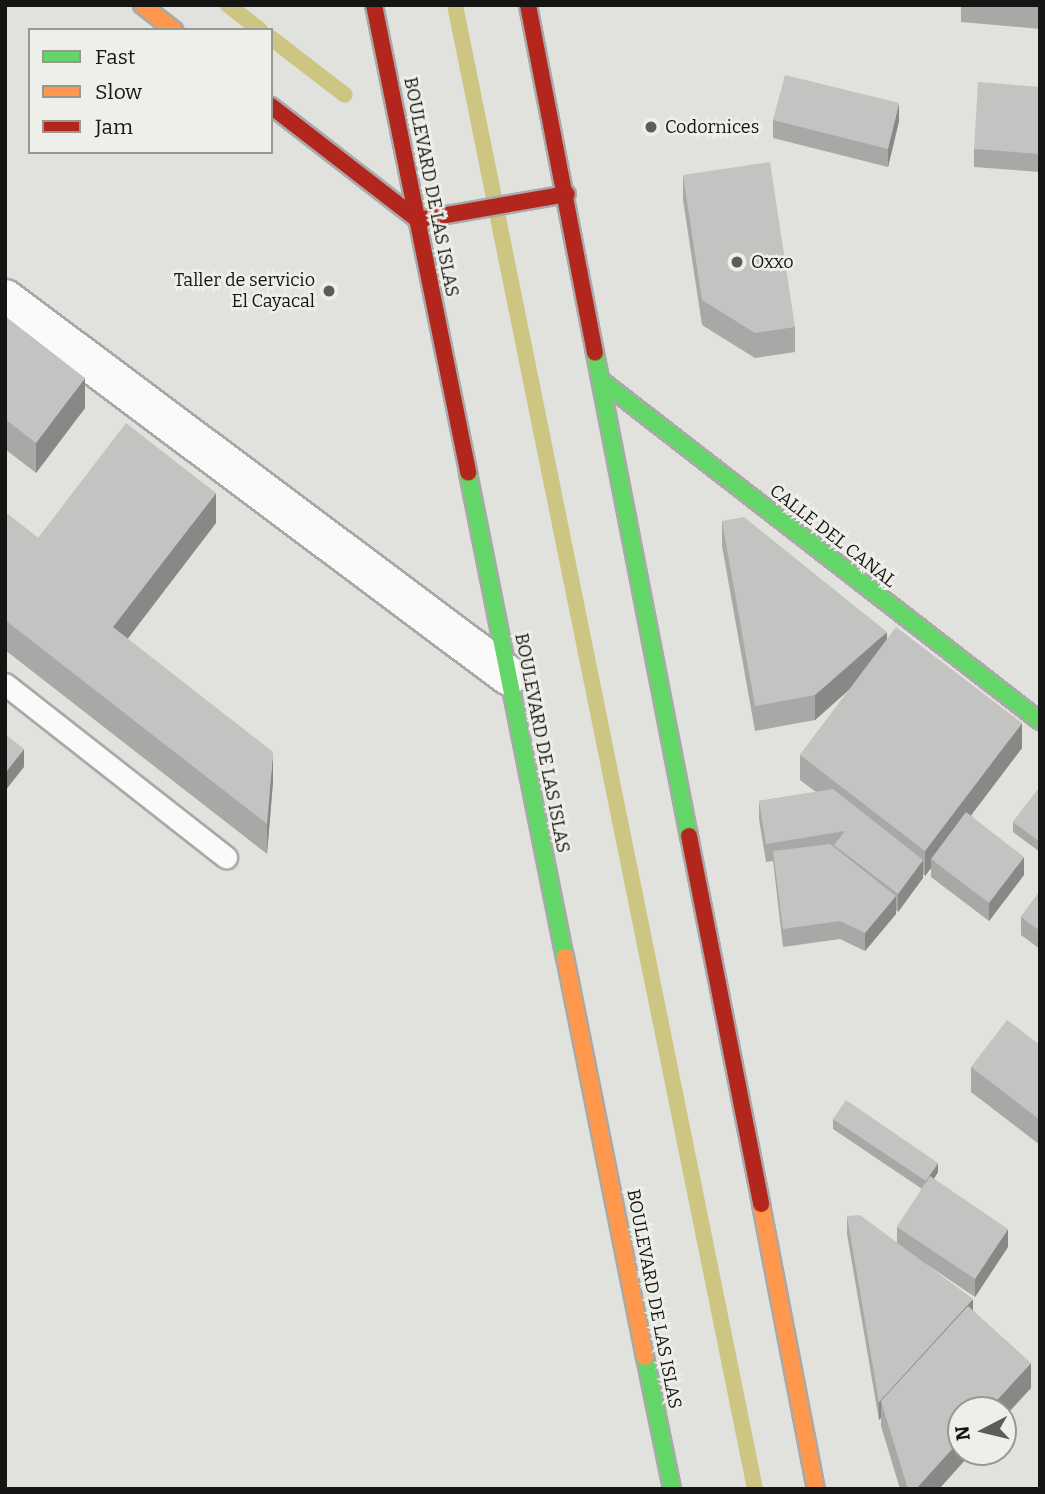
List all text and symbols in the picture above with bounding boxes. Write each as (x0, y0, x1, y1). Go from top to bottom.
legend (28, 28, 273, 154)
text: Fast (95, 44, 135, 70)
street label: BOULEVARD DE LAS ISLAS (399, 75, 463, 299)
text: Slow (95, 79, 142, 105)
text: Jam (95, 114, 133, 140)
place label: Codornices (665, 116, 759, 138)
marker: Codornices (643, 119, 659, 135)
place label: Oxxo (751, 251, 794, 273)
marker: Oxxo (729, 254, 745, 270)
place label: Taller de servicio El Cayacal (174, 270, 315, 312)
marker: Taller de servicio El Cayacal (321, 283, 337, 299)
street label: CALLE DEL CANAL (765, 480, 901, 592)
street label: BOULEVARD DE LAS ISLAS (510, 631, 574, 855)
street label: BOULEVARD DE LAS ISLAS (622, 1187, 686, 1411)
north arrow (947, 1396, 1017, 1466)
text: N (950, 1425, 975, 1442)

